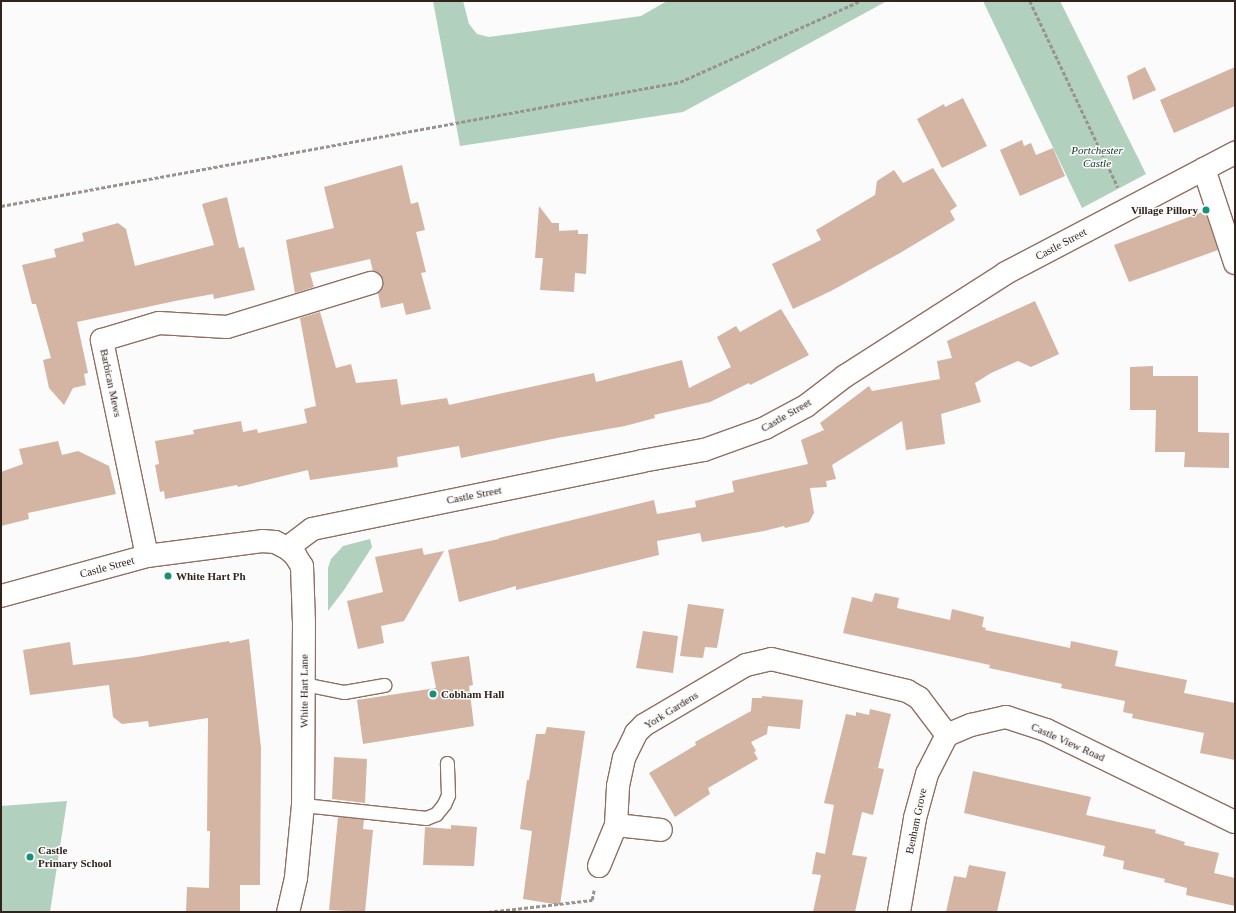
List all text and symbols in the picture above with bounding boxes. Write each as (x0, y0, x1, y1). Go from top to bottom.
park label: Portchester Castle (1071, 144, 1123, 170)
place label: Village Pillory (1131, 203, 1198, 217)
marker: Village Pillory (1201, 205, 1211, 215)
street label: Castle Street (1033, 225, 1089, 263)
street label: Barbican Mews (97, 348, 125, 418)
street label: Castle Street (758, 395, 814, 435)
street label: Castle Street (445, 483, 503, 507)
street label: Castle Street (78, 553, 136, 581)
place label: White Hart Ph (176, 569, 246, 583)
marker: White Hart Ph (163, 571, 173, 581)
street label: White Hart Lane (297, 654, 311, 728)
place label: Cobham Hall (441, 687, 504, 701)
street label: York Gardens (642, 688, 700, 732)
marker: Cobham Hall (428, 689, 438, 699)
street label: Castle View Road (1029, 720, 1107, 764)
street label: Benham Grove (903, 787, 929, 855)
place label: Castle Primary School (38, 844, 112, 870)
marker: Castle Primary School (25, 852, 35, 862)

